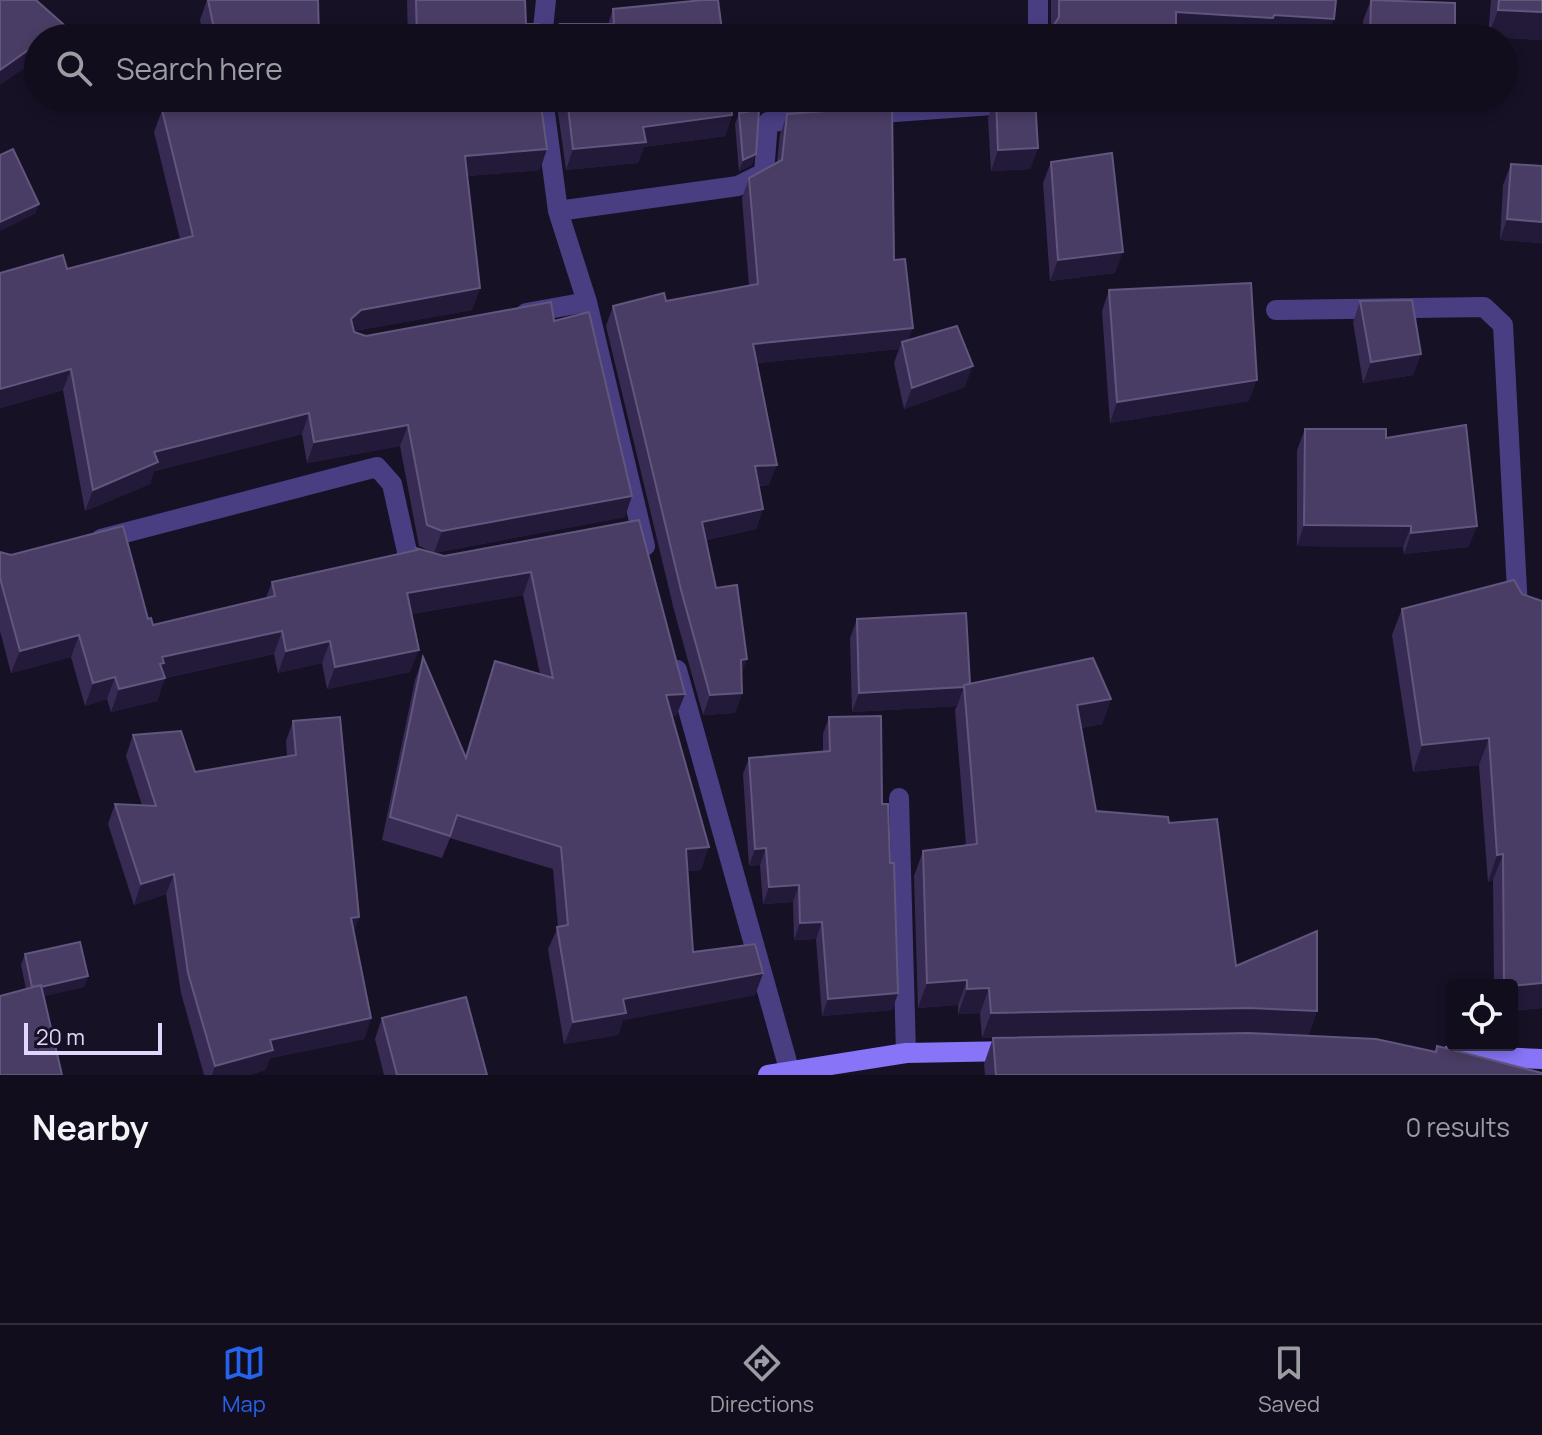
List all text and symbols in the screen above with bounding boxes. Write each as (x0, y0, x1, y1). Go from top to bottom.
search box (24, 24, 1518, 112)
icon: search (52, 46, 96, 90)
text: Search here (116, 48, 283, 89)
map controls (1446, 979, 1518, 1051)
button: locate (1446, 979, 1518, 1051)
scale bar (24, 1019, 162, 1055)
text: 20 m (36, 1022, 85, 1052)
text: Nearby (32, 1104, 148, 1150)
text: 0 results (1405, 1109, 1510, 1145)
tab: Map (222, 1341, 266, 1419)
tab: Directions (710, 1341, 814, 1419)
tab: Saved (1258, 1341, 1320, 1419)

